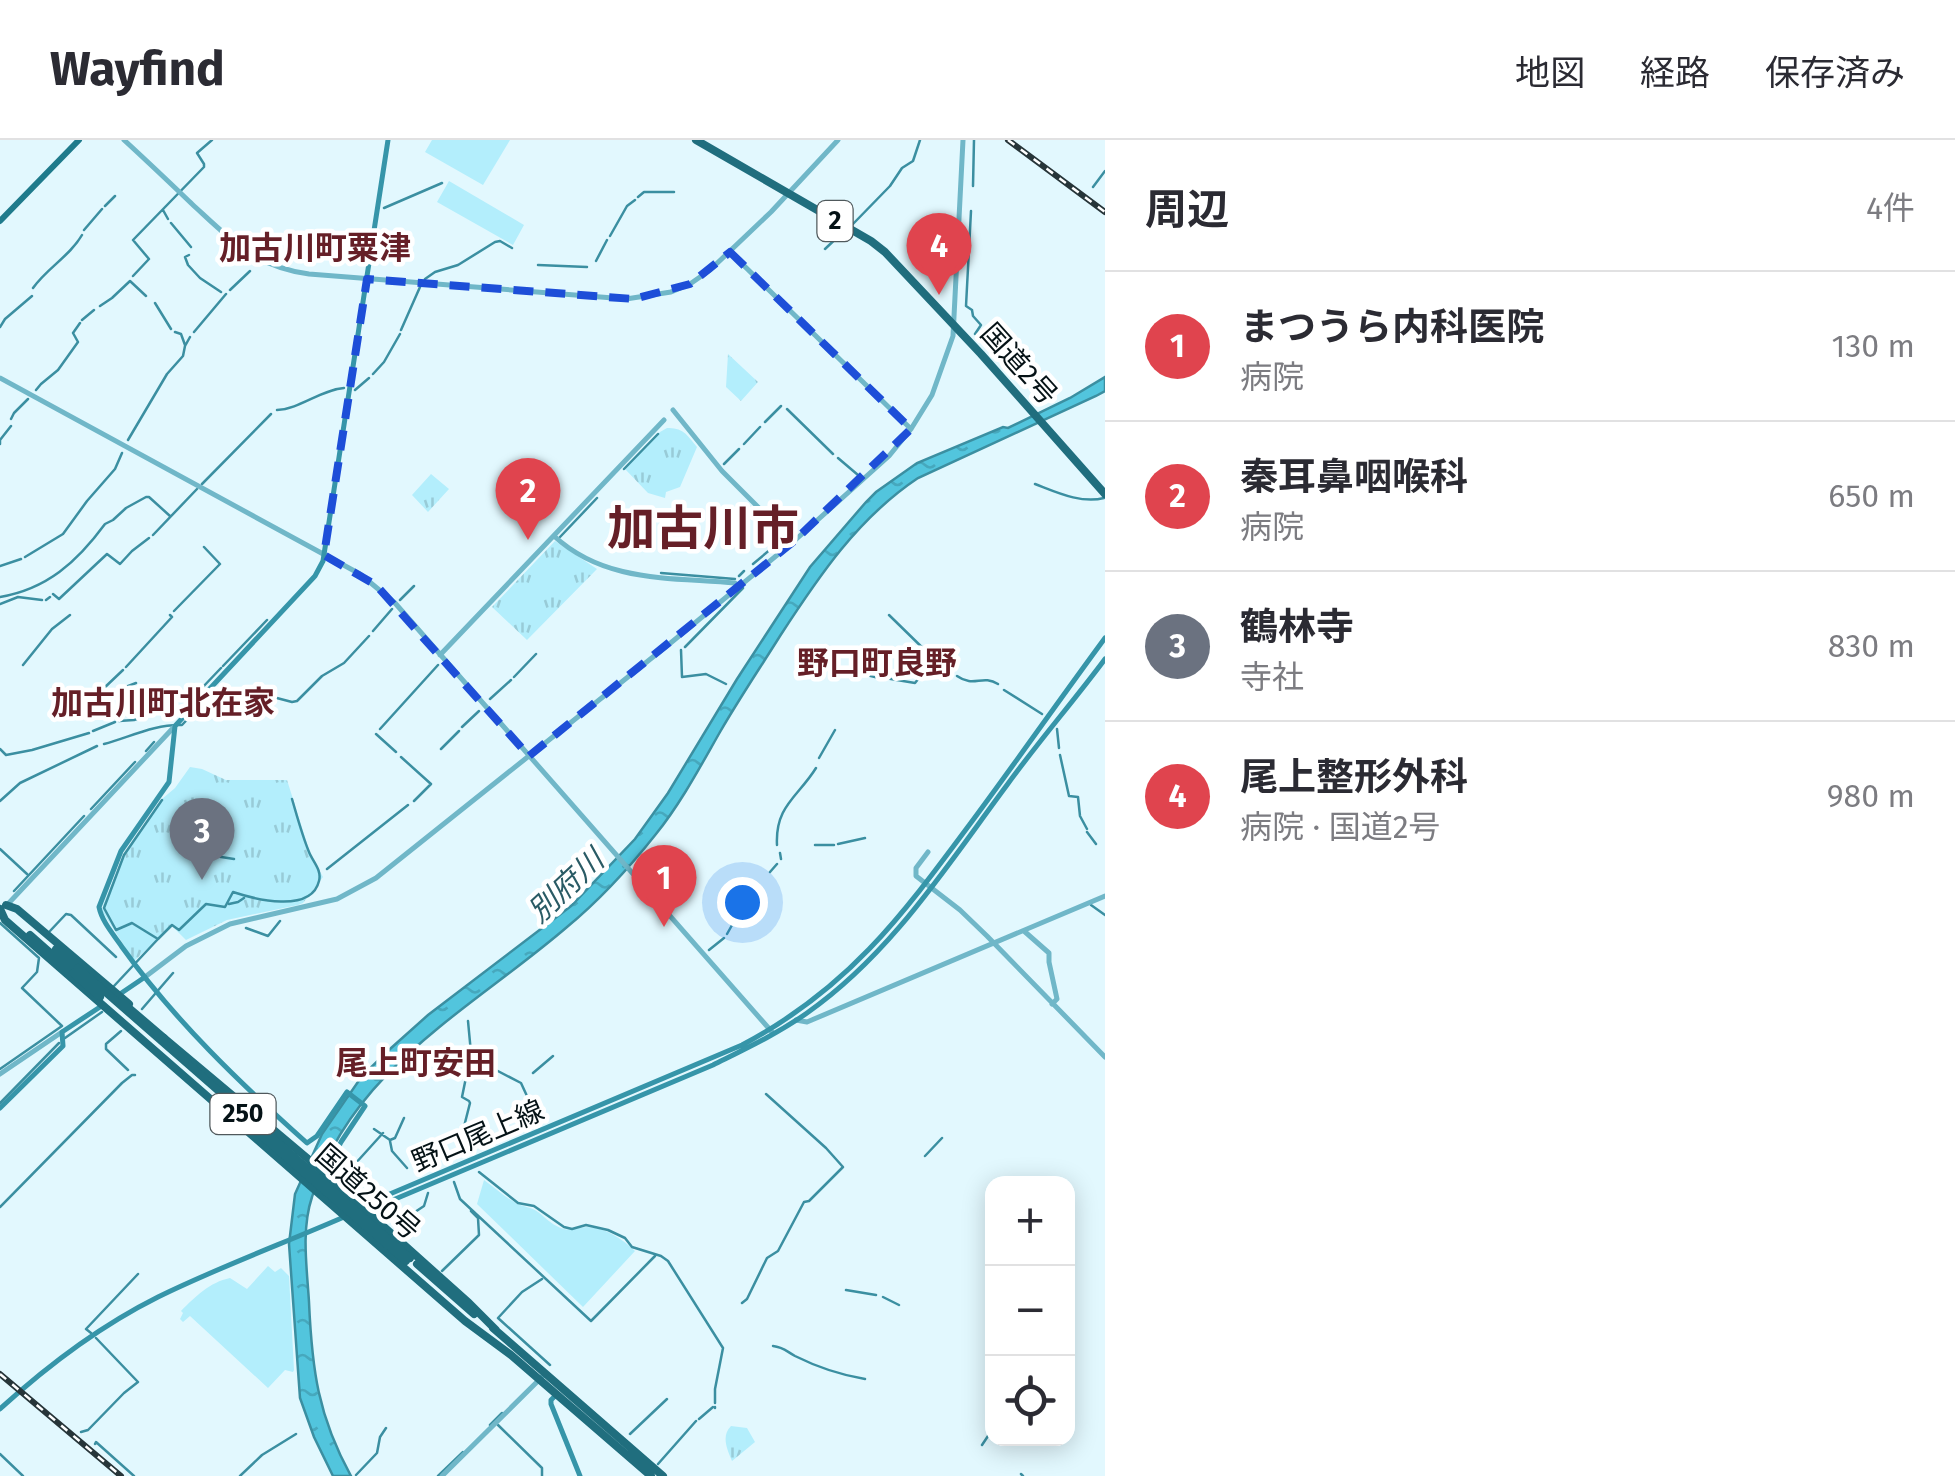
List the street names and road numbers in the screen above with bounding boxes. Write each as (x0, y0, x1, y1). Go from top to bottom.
road number: 2 (818, 201, 852, 241)
street label: 国道2号 (974, 317, 1064, 411)
street label: 野口尾上線 (407, 1093, 549, 1179)
road number: 250 (210, 1094, 276, 1134)
street label: 国道250号 (309, 1138, 427, 1246)

